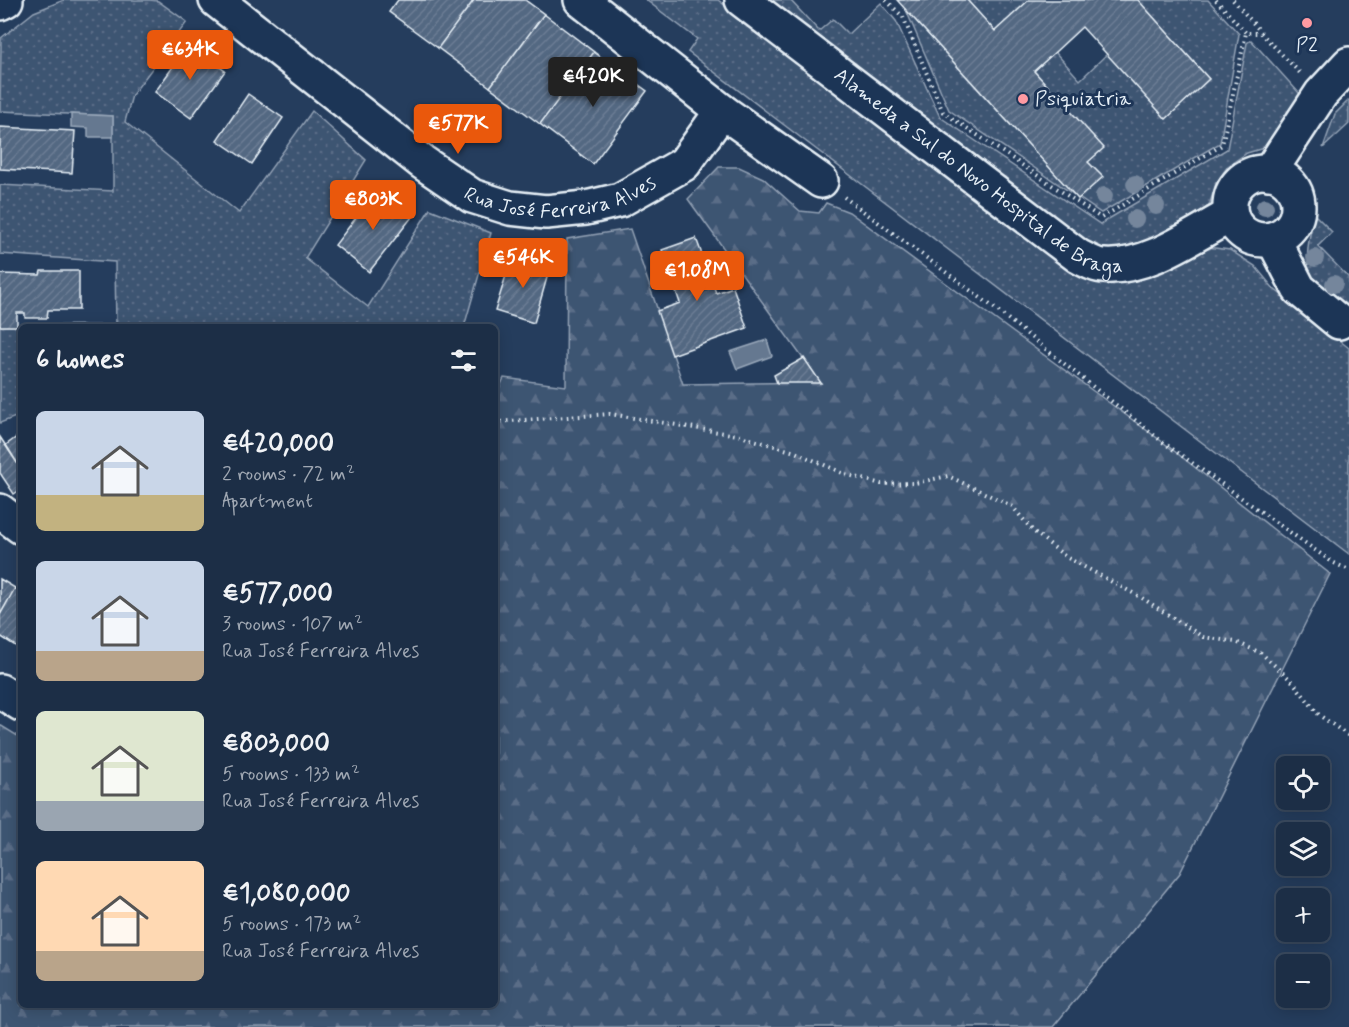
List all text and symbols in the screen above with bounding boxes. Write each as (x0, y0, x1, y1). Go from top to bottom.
marker: P2 (1300, 16, 1314, 30)
pin: €634K (148, 30, 232, 81)
place label: P2 (1296, 32, 1318, 59)
text: €634K (161, 36, 219, 63)
pin: €420K (551, 57, 635, 108)
street label: Alameda a Sul do Novo Hospital de Braga (829, 61, 1124, 281)
text: €420K (562, 63, 624, 90)
place label: Psiquiatria (1035, 86, 1132, 113)
marker: Psiquiatria (1016, 92, 1030, 106)
pin: €577K (416, 104, 500, 155)
text: €577K (428, 110, 488, 137)
street label: Rua José Ferreira Alves (458, 169, 661, 226)
pin: €803K (331, 180, 415, 231)
text: €803K (344, 186, 402, 213)
pin: €546K (481, 238, 565, 289)
text: €546K (493, 244, 553, 271)
pin: €1.08M (648, 251, 746, 302)
text: €1.08M (664, 257, 730, 284)
text: 6 homes (36, 343, 124, 377)
icon: filters (447, 344, 480, 377)
text: €420,000 (222, 427, 334, 461)
icon: home (84, 435, 156, 507)
text: 2 rooms · 72 m² (222, 461, 355, 488)
text: Apartment (222, 488, 313, 515)
text: €577,000 (222, 577, 333, 611)
icon: home (84, 585, 156, 657)
text: 3 rooms · 107 m² (222, 611, 363, 638)
text: Rua José Ferreira Alves (222, 638, 420, 665)
text: €803,000 (222, 727, 330, 761)
icon: home (84, 735, 156, 807)
map controls (1276, 756, 1330, 1008)
button: locate (1276, 756, 1330, 810)
text: 5 rooms · 133 m² (222, 761, 360, 788)
text: Rua José Ferreira Alves (222, 788, 420, 815)
button: layers (1276, 822, 1330, 876)
text: €1,080,000 (222, 877, 350, 911)
icon: home (84, 885, 156, 957)
button: + (1276, 888, 1330, 942)
text: 5 rooms · 173 m² (222, 911, 361, 938)
text: Rua José Ferreira Alves (222, 938, 420, 965)
button: − (1276, 954, 1330, 1008)

